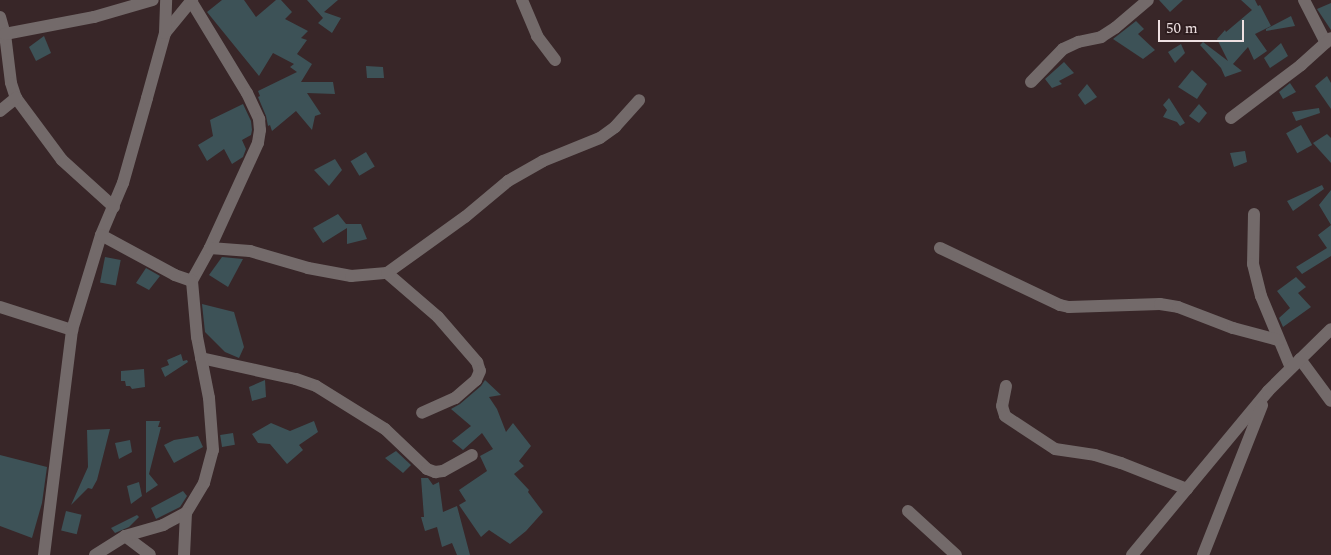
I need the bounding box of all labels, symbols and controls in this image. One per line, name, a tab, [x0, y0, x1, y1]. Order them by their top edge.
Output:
scale bar	[1161, 10, 1247, 42]
text: 50 m	[1166, 17, 1198, 40]

